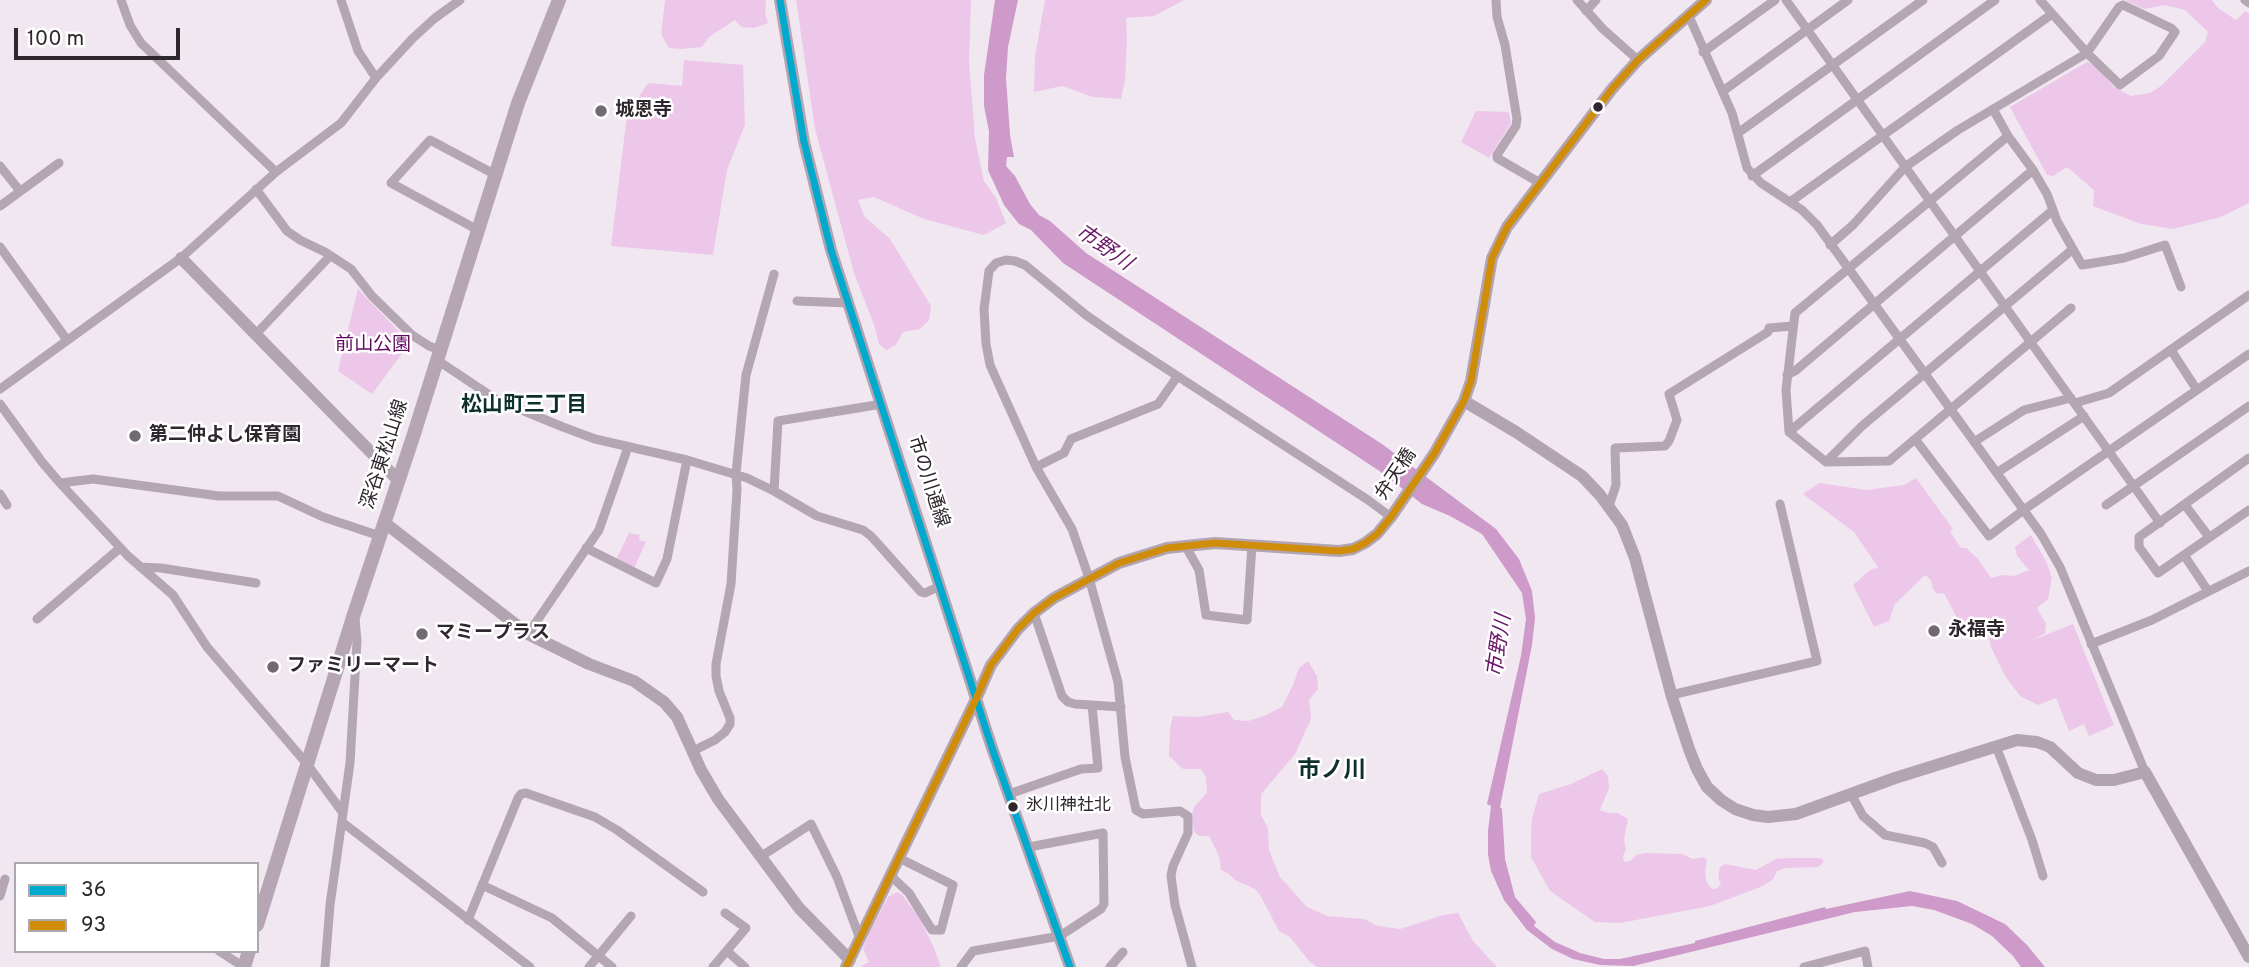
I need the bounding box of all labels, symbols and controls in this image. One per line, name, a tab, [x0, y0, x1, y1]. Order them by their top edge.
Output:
scale bar	[18, 14, 184, 58]
text: 100 m	[27, 26, 84, 53]
place label: 城恩寺	[615, 100, 672, 122]
unlabelled marker	[1591, 100, 1605, 114]
marker: 城恩寺	[593, 103, 609, 119]
water label: 市野川	[1070, 221, 1136, 277]
park label: 前山公園	[335, 335, 411, 357]
district label: 松山町三丁目	[461, 394, 587, 420]
street label: 深谷東松山線	[358, 397, 414, 513]
place label: 第二仲よし保育園	[149, 425, 301, 447]
marker: 第二仲よし保育園	[127, 428, 143, 444]
street label: 市の川通線	[901, 433, 953, 531]
street label: 弁天橋	[1372, 445, 1422, 505]
water label: 市野川	[1484, 613, 1518, 679]
place label: 永福寺	[1948, 620, 2005, 642]
place label: マミープラス	[436, 623, 550, 645]
marker: 永福寺	[1926, 623, 1942, 639]
marker: マミープラス	[414, 626, 430, 642]
place label: ファミリーマート	[287, 656, 439, 678]
marker: ファミリーマート	[265, 659, 281, 675]
district label: 市ノ川	[1298, 758, 1366, 786]
place label: 氷川神社北	[1026, 797, 1111, 817]
marker: 氷川神社北	[1006, 800, 1020, 814]
legend	[14, 862, 259, 953]
text: 36	[81, 877, 106, 904]
text: 93	[81, 912, 106, 939]

